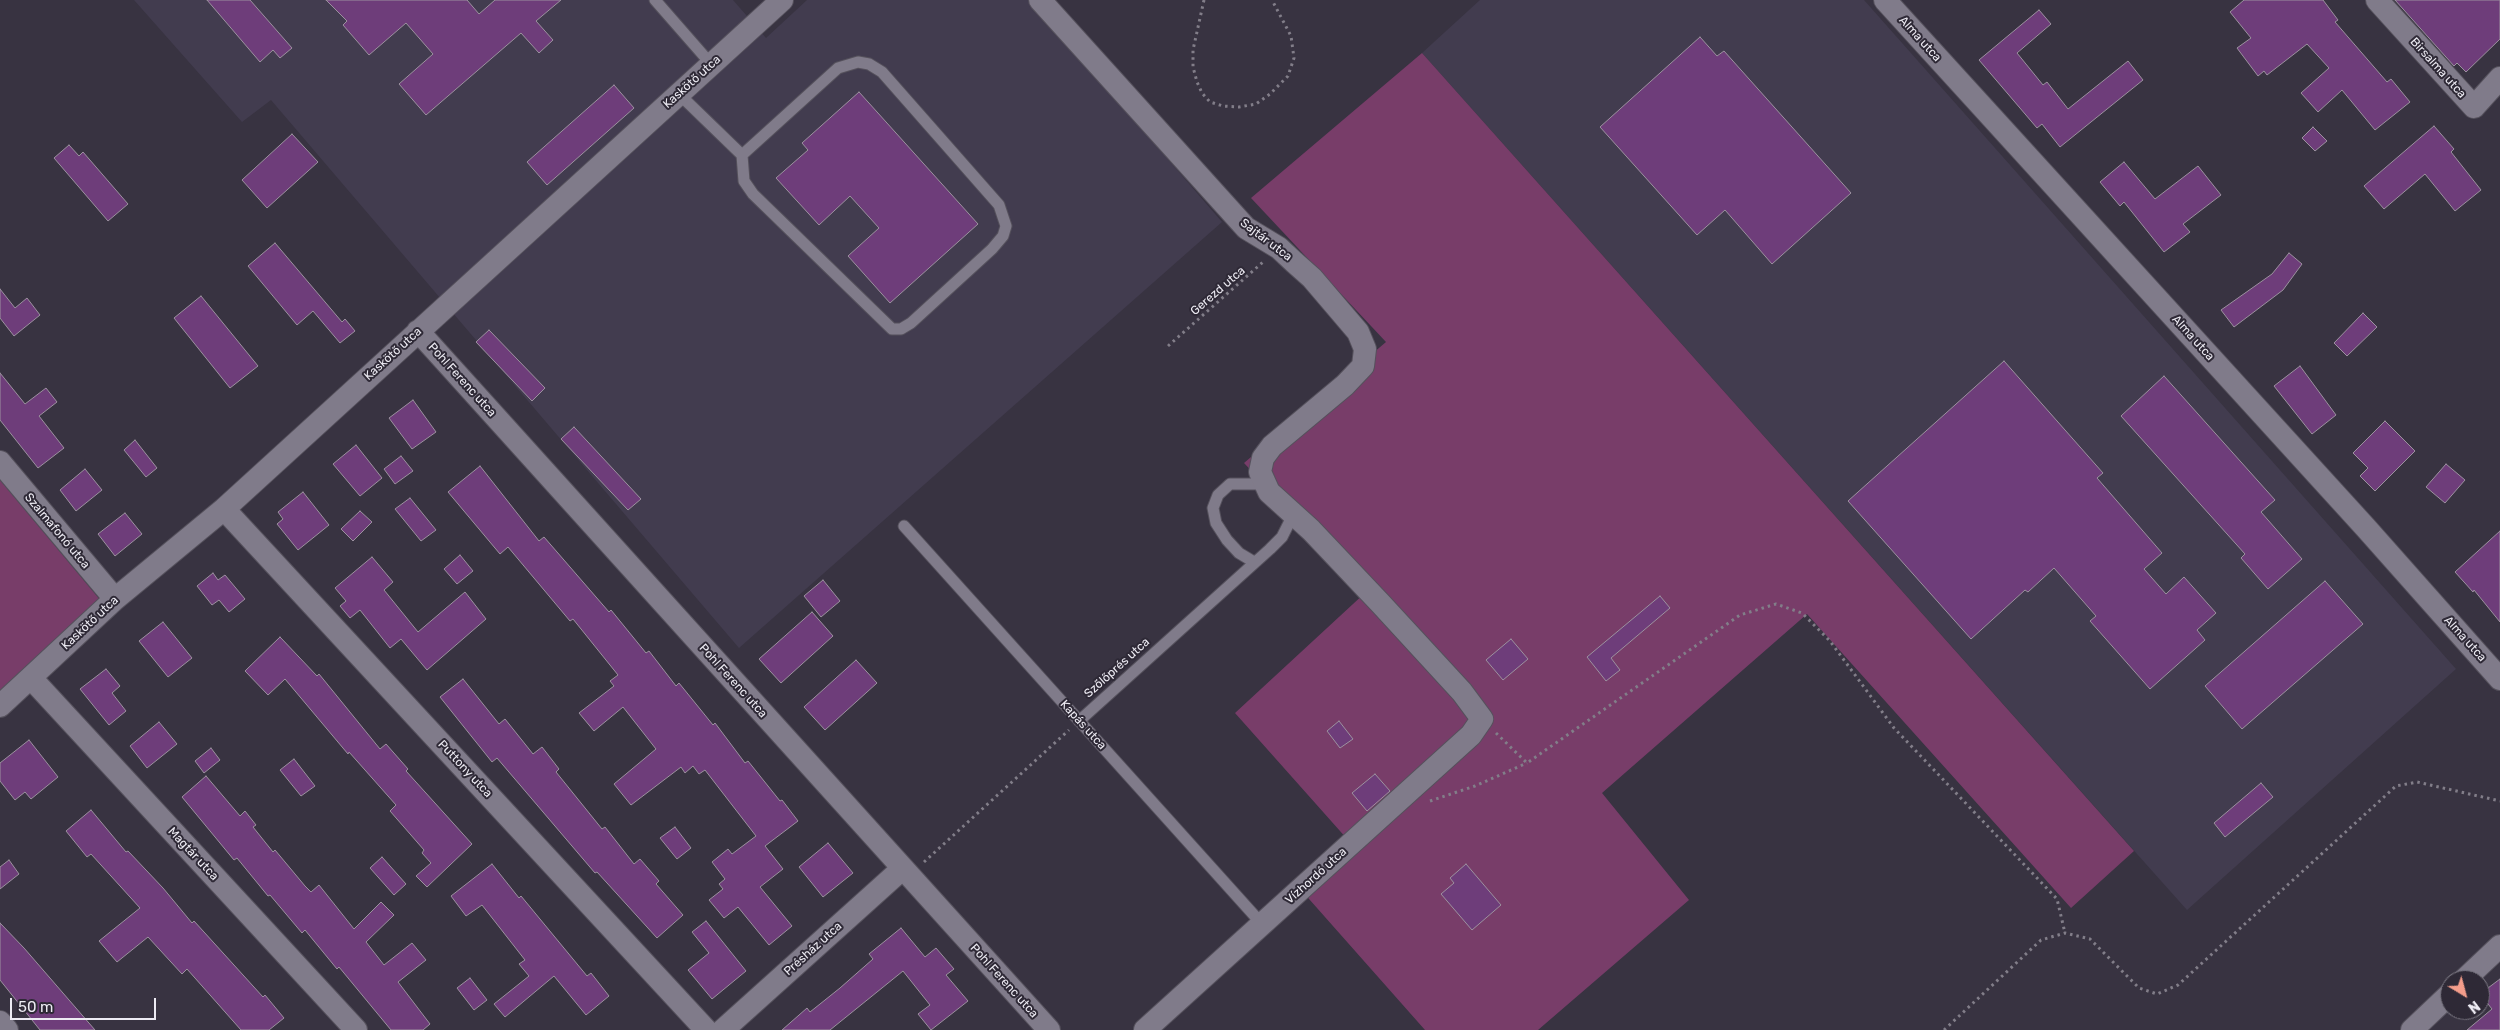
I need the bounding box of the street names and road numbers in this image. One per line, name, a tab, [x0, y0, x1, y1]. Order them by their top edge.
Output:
street label: Alma utca	[1896, 13, 1944, 65]
street label: Birsalma utca	[2407, 35, 2469, 101]
street label: Kaskötő utca	[660, 52, 724, 112]
street label: Sajtár utca	[1237, 216, 1295, 264]
street label: Gerezd utca	[1188, 263, 1248, 319]
street label: Alma utca	[2169, 312, 2217, 364]
street label: Kaskötő utca	[361, 324, 425, 384]
street label: Pohl Ferenc utca	[425, 340, 499, 420]
street label: Szalmafonó utca	[21, 490, 93, 572]
street label: Kaskötő utca	[59, 593, 121, 653]
street label: Alma utca	[2441, 613, 2489, 665]
street label: Szőlőprés utca	[1081, 635, 1153, 701]
street label: Pohl Ferenc utca	[696, 641, 770, 721]
street label: Kapás utca	[1057, 697, 1109, 753]
street label: Puttony utca	[435, 737, 495, 801]
street label: Magtár utca	[165, 824, 221, 884]
street label: Vízhordó utca	[1282, 845, 1350, 907]
street label: Présház utca	[781, 919, 845, 979]
street label: Pohl Ferenc utca	[967, 941, 1041, 1021]

